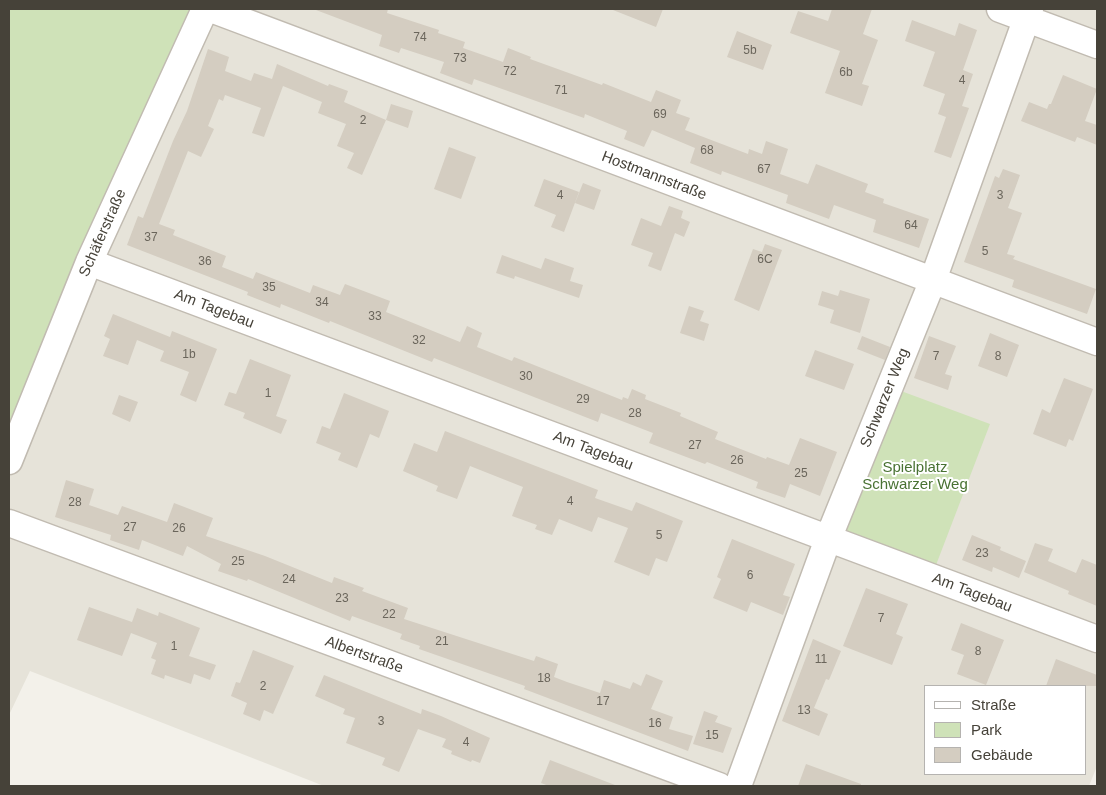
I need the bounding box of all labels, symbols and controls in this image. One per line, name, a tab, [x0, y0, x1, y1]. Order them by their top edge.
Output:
house number: 74	[413, 31, 427, 45]
house number: 5b	[743, 44, 757, 58]
house number: 73	[453, 52, 467, 66]
house number: 72	[503, 65, 517, 79]
house number: 6b	[839, 66, 853, 80]
house number: 4	[959, 74, 965, 88]
house number: 71	[554, 84, 568, 98]
house number: 69	[653, 108, 667, 122]
house number: 2	[360, 114, 366, 128]
house number: 68	[700, 144, 714, 158]
street label: Hostmannstraße	[599, 148, 709, 204]
house number: 67	[757, 163, 771, 177]
street label: Schäferstraße	[76, 186, 130, 280]
house number: 4	[557, 189, 563, 203]
house number: 3	[997, 189, 1003, 203]
house number: 64	[904, 219, 918, 233]
house number: 37	[144, 231, 158, 245]
house number: 5	[982, 245, 988, 259]
house number: 6C	[757, 253, 773, 267]
house number: 36	[198, 255, 212, 269]
house number: 35	[262, 281, 276, 295]
street label: Am Tagebau	[171, 286, 257, 332]
house number: 34	[315, 296, 329, 310]
house number: 33	[368, 310, 382, 324]
house number: 32	[412, 334, 426, 348]
street label: Schwarzer Weg	[857, 346, 913, 450]
house number: 1b	[182, 348, 196, 362]
house number: 7	[933, 350, 939, 364]
house number: 8	[995, 350, 1001, 364]
house number: 30	[519, 370, 533, 384]
house number: 1	[265, 387, 271, 401]
house number: 29	[576, 393, 590, 407]
house number: 28	[628, 407, 642, 421]
street label: Am Tagebau	[550, 428, 636, 474]
house number: 27	[688, 439, 702, 453]
house number: 26	[730, 454, 744, 468]
park label: Spielplatz Schwarzer Weg	[862, 459, 968, 494]
house number: 25	[794, 467, 808, 481]
house number: 4	[567, 495, 573, 509]
house number: 28	[68, 496, 82, 510]
house number: 27	[123, 521, 137, 535]
house number: 26	[172, 522, 186, 536]
house number: 5	[656, 529, 662, 543]
house number: 23	[975, 547, 989, 561]
house number: 25	[231, 555, 245, 569]
house number: 6	[747, 569, 753, 583]
street label: Am Tagebau	[929, 570, 1015, 616]
house number: 24	[282, 573, 296, 587]
house number: 23	[335, 592, 349, 606]
house number: 22	[382, 608, 396, 622]
house number: 7	[878, 612, 884, 626]
street label: Albertstraße	[323, 633, 405, 677]
house number: 21	[435, 635, 449, 649]
house number: 1	[171, 640, 177, 654]
house number: 8	[975, 645, 981, 659]
house number: 11	[815, 653, 827, 667]
house number: 18	[537, 672, 551, 686]
house number: 2	[260, 680, 266, 694]
legend	[924, 685, 1086, 775]
house number: 17	[596, 695, 610, 709]
text: Straße	[971, 696, 1016, 713]
house number: 13	[797, 704, 811, 718]
house number: 3	[378, 715, 384, 729]
house number: 16	[648, 717, 662, 731]
text: Park	[971, 721, 1002, 738]
house number: 15	[705, 729, 719, 743]
house number: 4	[463, 736, 469, 750]
text: Gebäude	[971, 746, 1033, 763]

